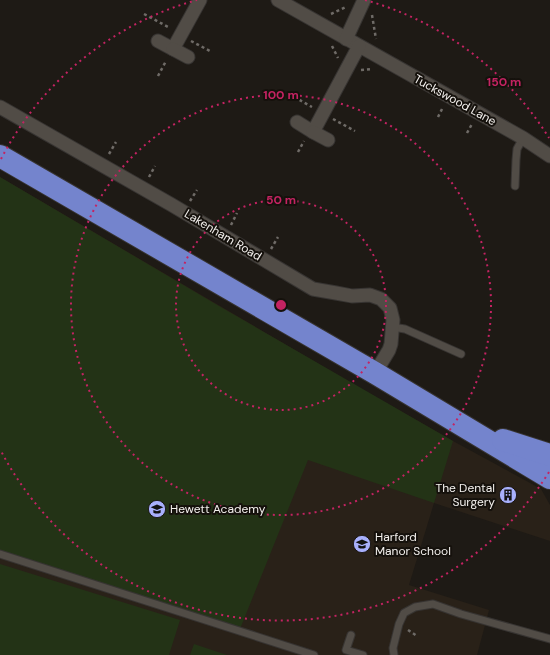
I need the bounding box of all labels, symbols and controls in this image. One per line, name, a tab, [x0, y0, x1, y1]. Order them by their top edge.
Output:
street label: Tuckswood Lane	[411, 71, 499, 129]
text: 150 m	[487, 74, 521, 90]
text: 100 m	[263, 87, 299, 103]
text: 50 m	[266, 192, 296, 208]
street label: Lakenham Road	[181, 206, 265, 264]
centre of rings	[274, 298, 288, 312]
place label: The Dental Surgery	[435, 480, 495, 510]
building icon: The Dental Surgery	[498, 485, 518, 505]
school or university icon: Hewett Academy	[147, 499, 167, 519]
place label: Hewett Academy	[170, 501, 266, 517]
place label: Harford Manor School	[375, 529, 451, 559]
school or university icon: Harford Manor School	[352, 534, 372, 554]

